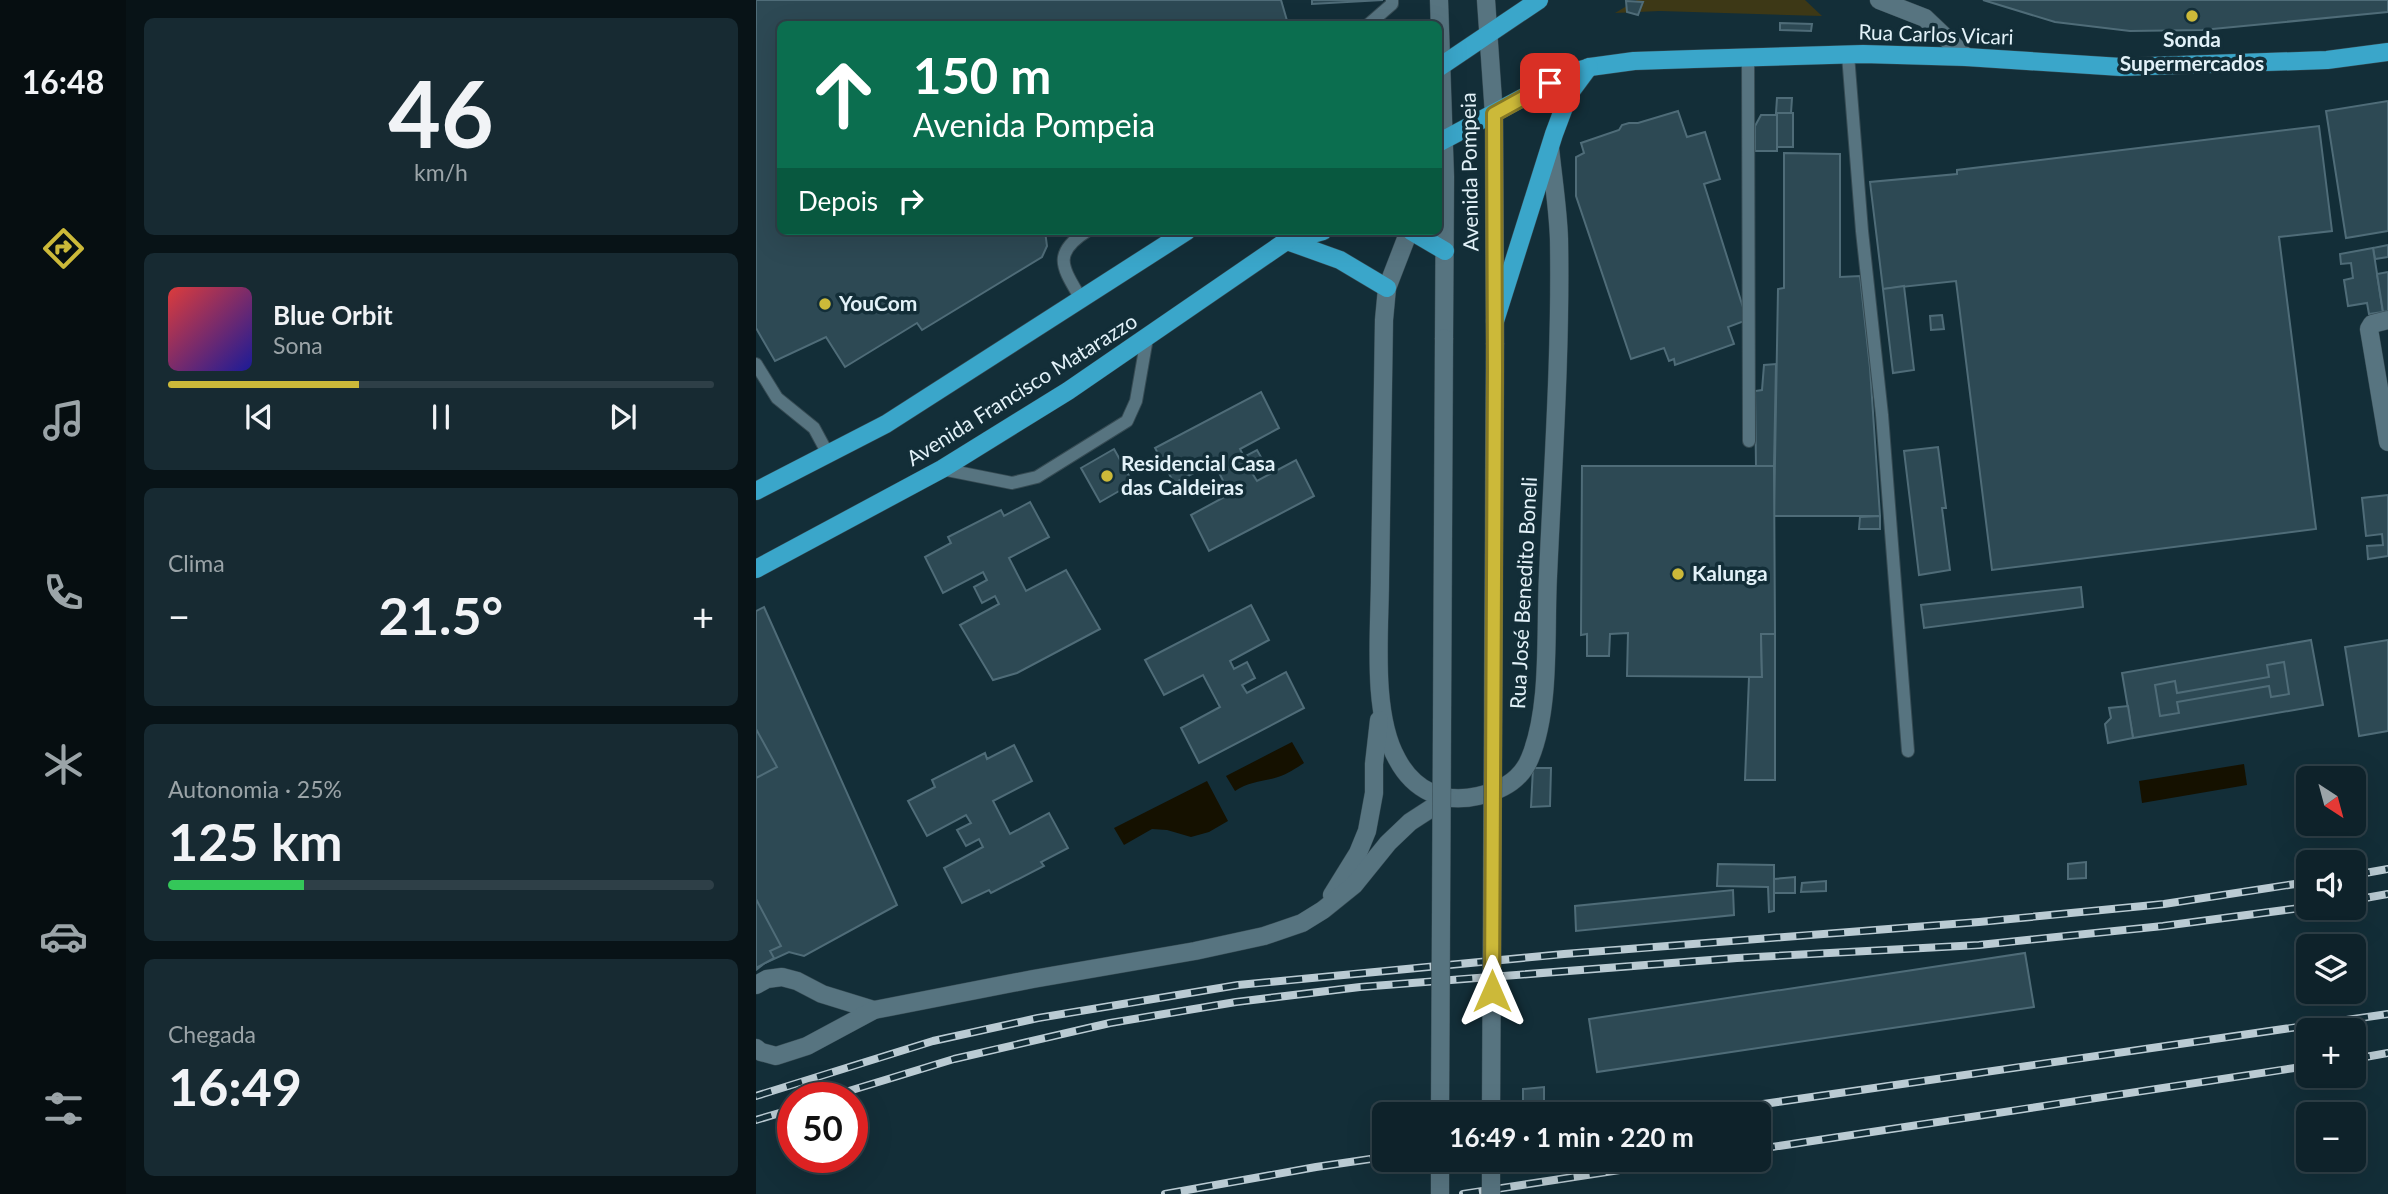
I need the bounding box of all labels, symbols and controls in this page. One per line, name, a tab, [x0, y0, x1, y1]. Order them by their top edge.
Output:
marker: Sonda Supermercados	[2184, 8, 2200, 24]
street label: Rua Carlos Vicari	[1858, 18, 2014, 49]
place label: Sonda Supermercados	[2120, 26, 2264, 75]
text: 150 m	[913, 46, 1051, 104]
icon: ahead	[798, 49, 889, 140]
pin	[1520, 53, 1580, 113]
text: 46	[388, 58, 494, 167]
text: 16:48	[22, 62, 104, 101]
icon: arrive	[1531, 64, 1569, 102]
street label: Avenida Pompeia	[1455, 92, 1482, 252]
text: Avenida Pompeia	[913, 105, 1155, 144]
text: km/h	[414, 158, 468, 186]
icon: right	[892, 182, 930, 220]
text: Depois	[798, 185, 878, 217]
icon: directions	[39, 224, 88, 273]
place label: YouCom	[838, 290, 917, 315]
marker: YouCom	[817, 296, 833, 312]
text: Blue Orbit	[273, 299, 393, 331]
street label: Avenida Francisco Matarazzo	[901, 307, 1141, 470]
text: Sona	[273, 331, 323, 359]
icon: music	[39, 396, 88, 445]
icon: previous	[240, 398, 278, 436]
icon: pause	[422, 398, 460, 436]
icon: next	[604, 398, 642, 436]
place label: Residencial Casa das Caldeiras	[1121, 450, 1275, 499]
marker: Residencial Casa das Caldeiras	[1099, 468, 1115, 484]
street label: Rua José Benedito Boneli	[1504, 476, 1541, 710]
text: Clima	[168, 549, 225, 577]
place label: Kalunga	[1692, 560, 1768, 585]
marker: Kalunga	[1670, 566, 1686, 582]
icon: phone	[39, 568, 88, 617]
text: 21.5°	[379, 584, 503, 646]
text: −	[168, 593, 190, 639]
text: +	[692, 593, 714, 639]
icon: climate	[39, 740, 88, 789]
north arrow	[2296, 766, 2366, 836]
map controls	[2296, 766, 2366, 1172]
text: Autonomia · 25%	[168, 775, 342, 803]
text: 125 km	[168, 810, 342, 872]
button: sound	[2296, 850, 2366, 920]
icon: car	[39, 912, 88, 961]
button: layers	[2296, 934, 2366, 1004]
position arrow	[1455, 954, 1529, 1028]
button: +	[2296, 1018, 2366, 1088]
text: Chegada	[168, 1020, 256, 1048]
text: 16:49	[168, 1055, 302, 1117]
speed limit sign: 50	[777, 1082, 868, 1173]
icon: filters	[39, 1084, 88, 1133]
button: −	[2296, 1102, 2366, 1172]
text: 16:49 · 1 min · 220 m	[1449, 1121, 1694, 1153]

